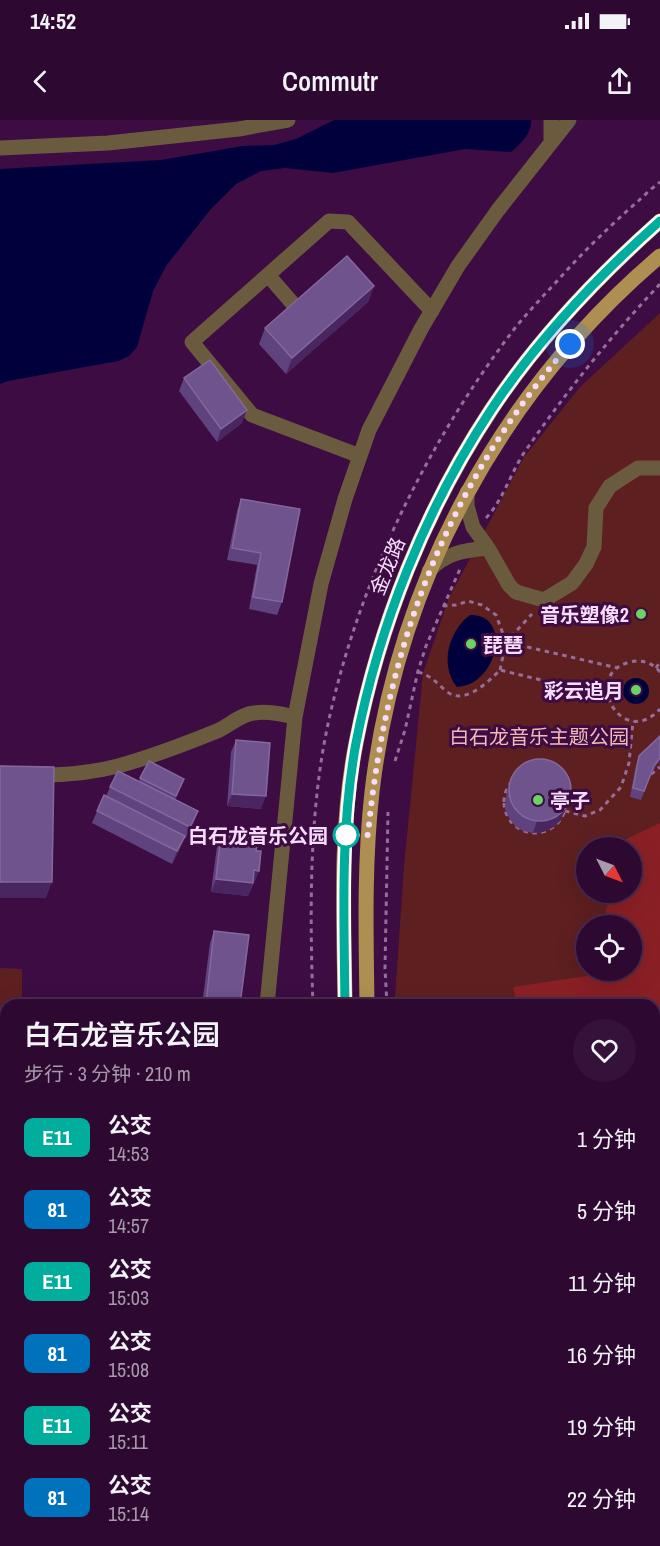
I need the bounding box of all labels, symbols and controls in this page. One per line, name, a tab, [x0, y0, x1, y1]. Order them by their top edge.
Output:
text: 14:52	[30, 6, 76, 36]
text: Commutr	[282, 63, 378, 99]
icon: back	[24, 65, 57, 98]
icon: share	[603, 65, 636, 98]
your location	[555, 329, 585, 359]
street label: 金龙路	[363, 533, 411, 599]
place label: 音乐塑像2	[540, 601, 629, 628]
marker: 音乐塑像2	[634, 607, 648, 621]
place label: 琵琶	[483, 631, 523, 658]
marker: 琵琶	[464, 637, 478, 651]
place label: 彩云追月	[544, 677, 624, 704]
marker: 彩云追月	[629, 683, 643, 697]
park label: 白石龙音乐主题公园	[449, 723, 629, 750]
place label: 亭子	[550, 787, 590, 814]
marker: 亭子	[531, 793, 545, 807]
place label: 白石龙音乐公园	[188, 822, 328, 849]
marker: 白石龙音乐公园	[333, 822, 359, 848]
north arrow	[576, 837, 642, 903]
map controls	[576, 837, 642, 981]
button: locate	[576, 915, 642, 981]
text: 白石龙音乐公园	[24, 1016, 220, 1054]
button: heart	[573, 1019, 636, 1082]
text: 步行 · 3 分钟 · 210 m	[24, 1060, 191, 1087]
text: 公交	[108, 1110, 152, 1140]
text: E11	[42, 1123, 72, 1152]
text: 1 分钟	[577, 1124, 636, 1154]
text: 14:53	[108, 1140, 149, 1167]
text: 公交	[108, 1182, 152, 1212]
text: 81	[47, 1195, 67, 1224]
text: 5 分钟	[577, 1196, 636, 1226]
text: 14:57	[108, 1212, 149, 1239]
text: 公交	[108, 1254, 152, 1284]
text: E11	[42, 1267, 72, 1296]
text: 11 分钟	[568, 1268, 636, 1298]
text: 15:03	[108, 1284, 149, 1311]
text: 公交	[108, 1326, 152, 1356]
text: 81	[47, 1339, 67, 1368]
text: 16 分钟	[567, 1340, 636, 1370]
text: 15:08	[108, 1356, 149, 1383]
text: 公交	[108, 1398, 152, 1428]
text: E11	[42, 1411, 72, 1440]
text: 19 分钟	[567, 1412, 636, 1442]
text: 15:11	[108, 1428, 148, 1455]
text: 公交	[108, 1470, 152, 1500]
text: 81	[47, 1483, 67, 1512]
text: 22 分钟	[567, 1484, 636, 1514]
text: 15:14	[108, 1500, 149, 1527]

